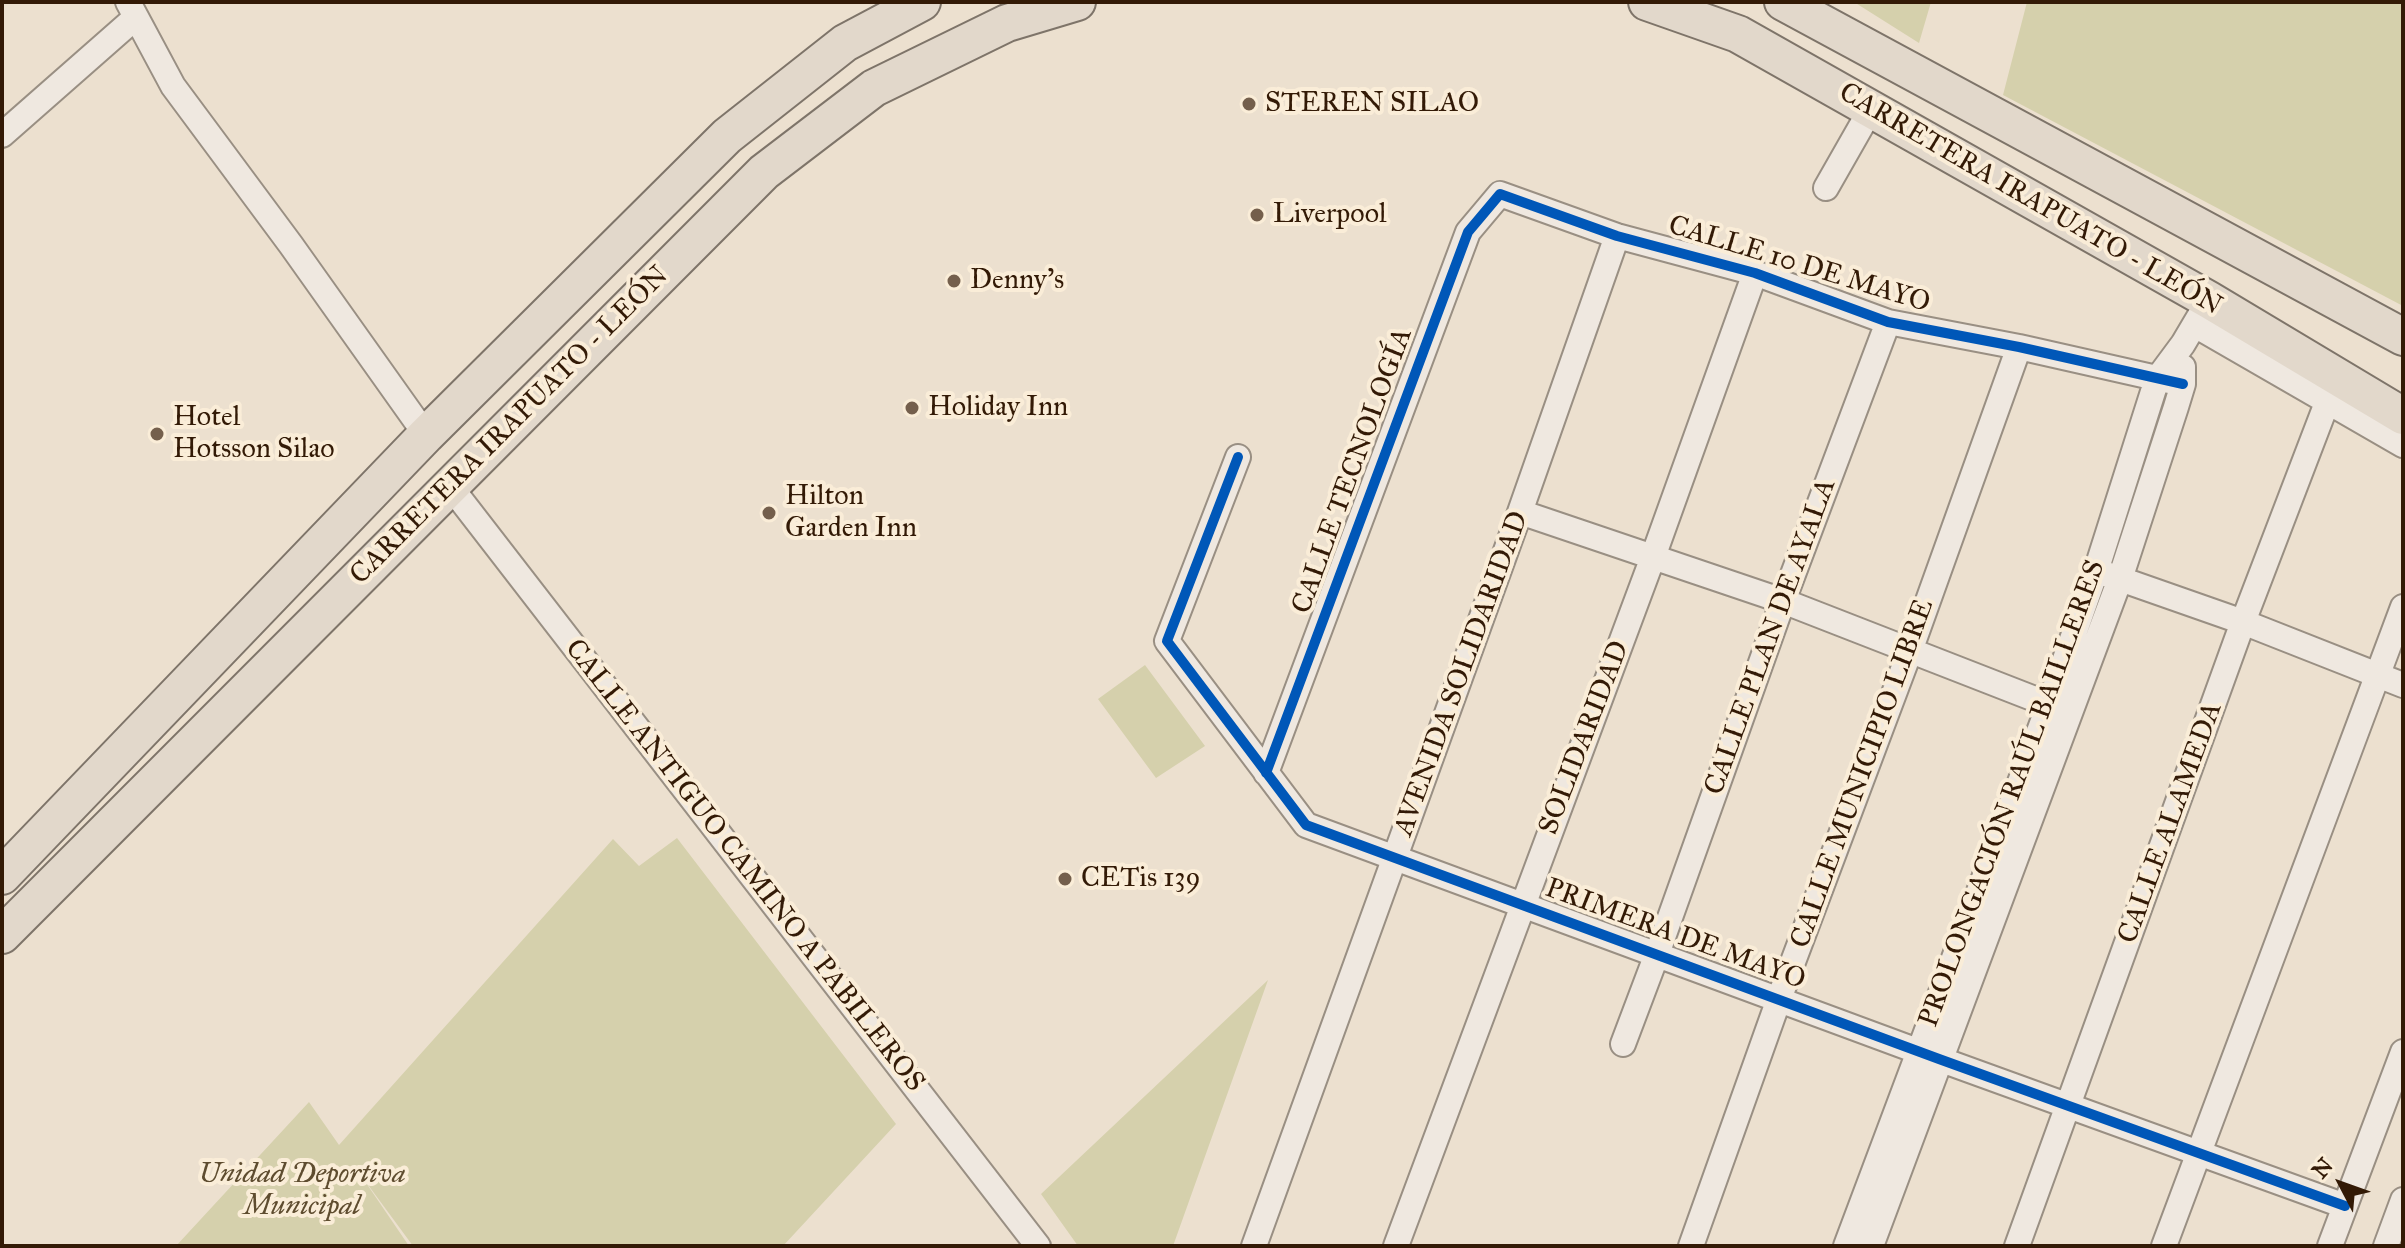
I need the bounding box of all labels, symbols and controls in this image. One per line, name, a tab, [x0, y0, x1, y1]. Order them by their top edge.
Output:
street label: CARRETERA IRAPUATO - LEÓN	[1833, 76, 2227, 324]
place label: STEREN SILAO	[1265, 87, 1479, 121]
marker: STEREN SILAO	[1240, 95, 1258, 113]
place label: Liverpool	[1273, 198, 1386, 232]
marker: Liverpool	[1248, 206, 1266, 224]
street label: CALLE 10 DE MAYO	[1664, 209, 1934, 321]
street label: CARRETERA IRAPUATO - LEÓN	[344, 260, 676, 592]
place label: Denny's	[970, 264, 1064, 298]
marker: Denny's	[945, 272, 963, 290]
street label: CALLE TECNOLOGÍA	[1286, 324, 1420, 618]
place label: Holiday Inn	[928, 391, 1068, 425]
marker: Holiday Inn	[903, 399, 921, 417]
place label: Hotel Hotsson Silao	[173, 401, 335, 467]
marker: Hotel Hotsson Silao	[148, 425, 166, 443]
street label: CALLE PLAN DE AYALA	[1698, 474, 1844, 800]
place label: Hilton Garden Inn	[785, 480, 917, 546]
marker: Hilton Garden Inn	[760, 504, 778, 522]
street label: AVENIDA SOLIDARIDAD	[1388, 507, 1536, 841]
street label: PROLONGACIÓN RAÚL BAILLERES	[1913, 556, 2113, 1032]
street label: CALLE MUNICIPIO LIBRE	[1784, 595, 1942, 953]
street label: CALLE ANTIGUO CAMINO A PABILEROS	[557, 633, 931, 1099]
street label: SOLIDARIDAD	[1533, 637, 1637, 839]
street label: CALLE ALAMEDA	[2112, 698, 2230, 948]
place label: CETis 139	[1081, 862, 1201, 896]
marker: CETis 139	[1056, 870, 1074, 888]
street label: PRIMERA DE MAYO	[1540, 872, 1810, 998]
north arrow	[2301, 1144, 2381, 1224]
text: N	[2306, 1152, 2339, 1184]
park label: Unidad Deportiva Municipal	[198, 1158, 406, 1224]

